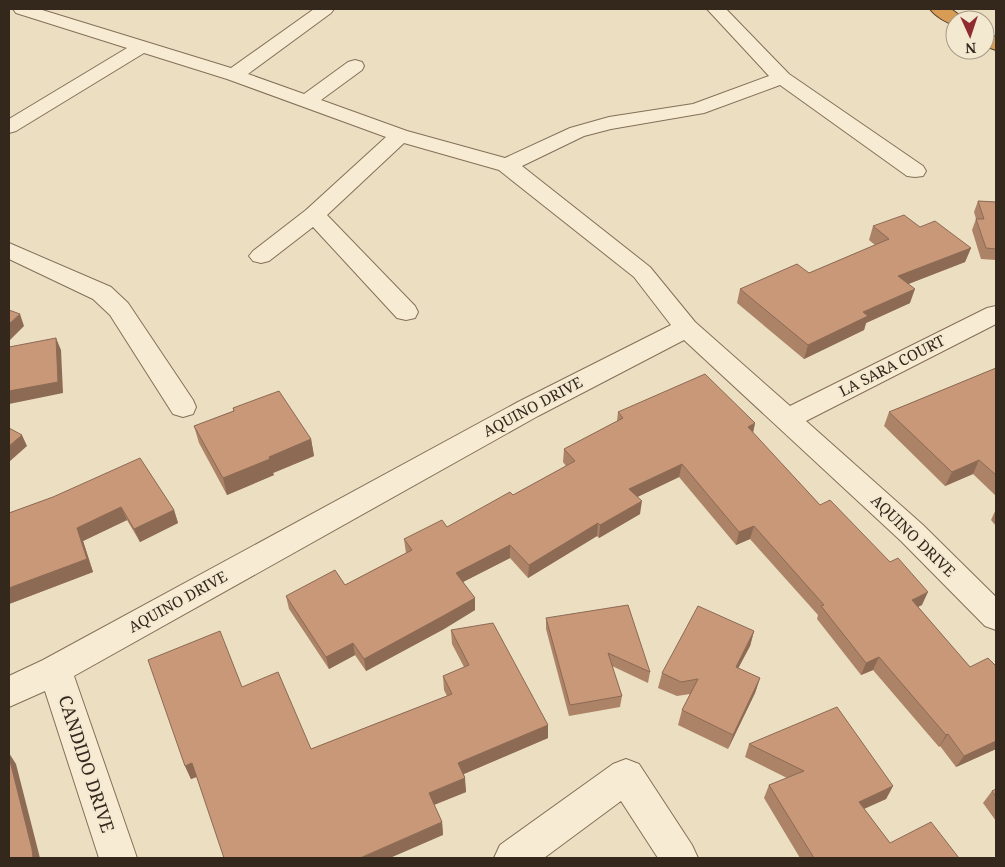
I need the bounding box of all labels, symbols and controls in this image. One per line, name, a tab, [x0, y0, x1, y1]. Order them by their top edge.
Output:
north arrow	[945, 10, 995, 60]
text: N	[965, 39, 977, 58]
street label: LA SARA COURT	[835, 330, 948, 400]
street label: AQUINO DRIVE	[479, 371, 586, 441]
street label: AQUINO DRIVE	[867, 490, 960, 581]
street label: AQUINO DRIVE	[125, 566, 230, 637]
street label: CANDIDO DRIVE	[53, 692, 120, 835]

